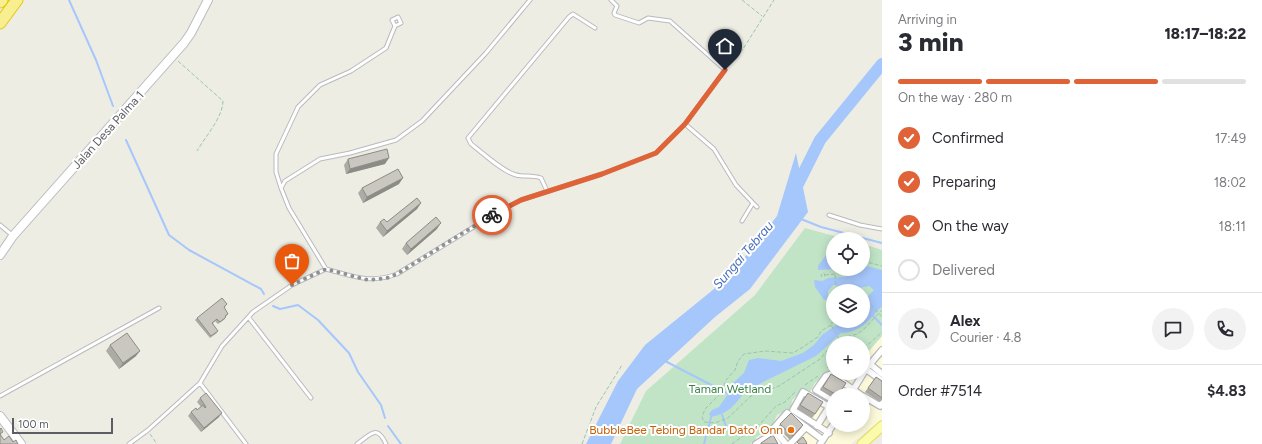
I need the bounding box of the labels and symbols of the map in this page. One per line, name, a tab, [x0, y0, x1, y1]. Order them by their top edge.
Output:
pin	[708, 29, 742, 70]
street label: Jalan Desa Palma 1	[69, 88, 147, 172]
courier	[472, 195, 512, 235]
water label: Sungai Tebrau	[710, 218, 776, 292]
pin	[275, 244, 309, 285]
park label: Taman Wetland	[689, 382, 771, 396]
scale bar	[12, 416, 113, 435]
place label: BubbleBee Tebing Bandar Dato' Onn	[589, 423, 783, 437]
marker: BubbleBee Tebing Bandar Dato' Onn	[786, 425, 796, 435]

